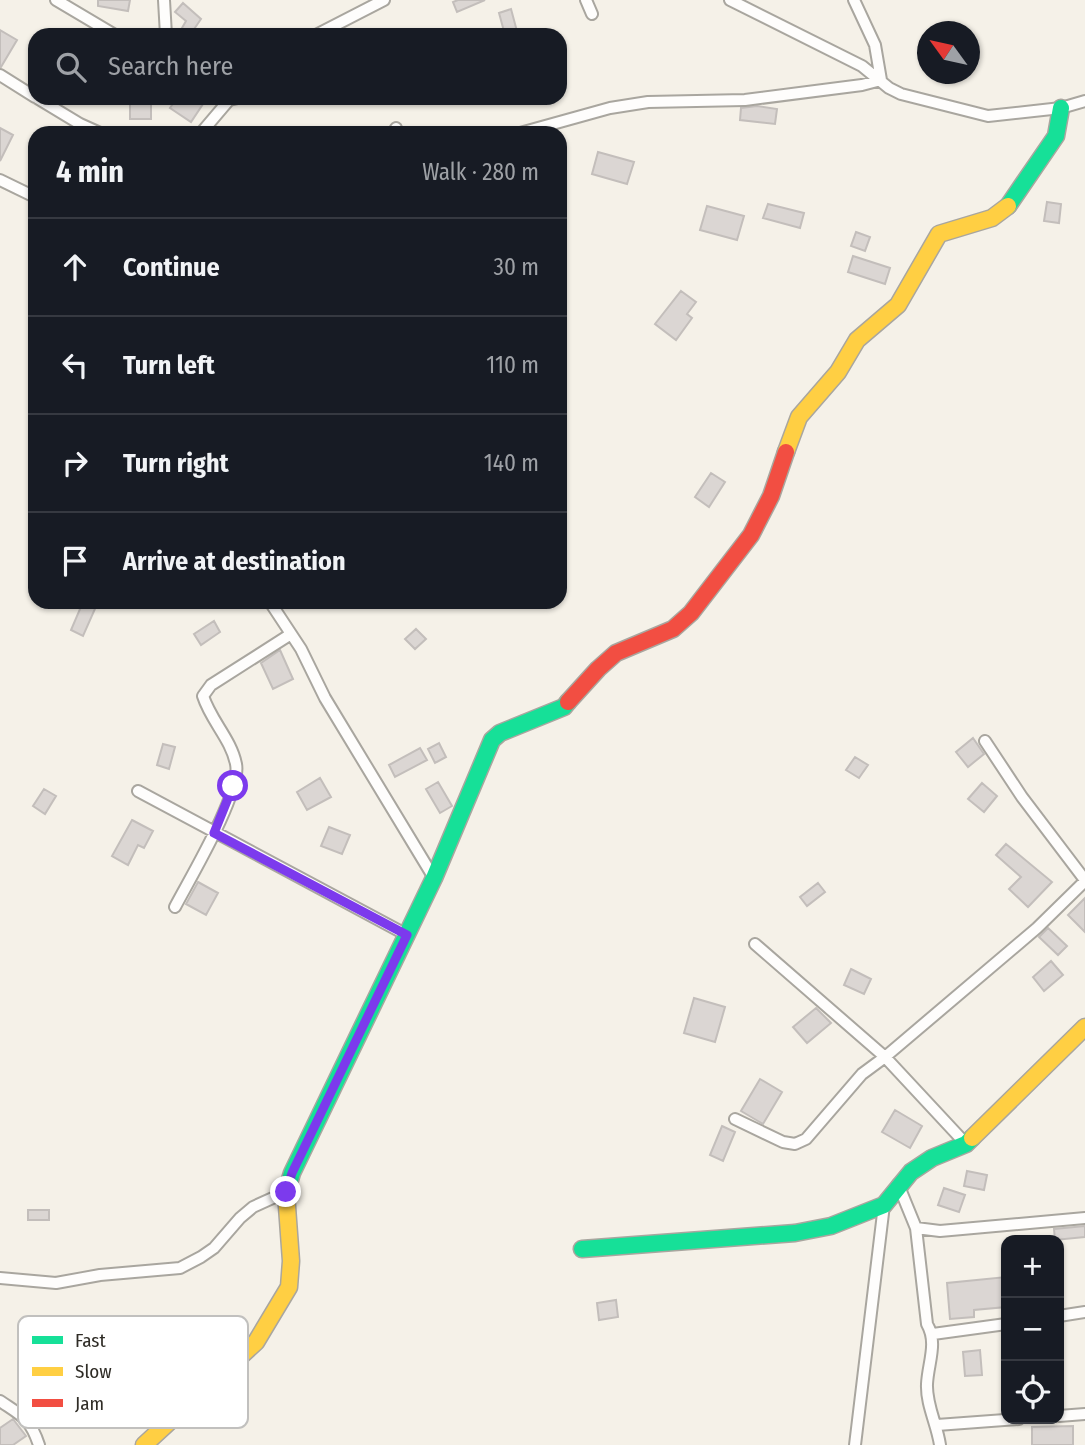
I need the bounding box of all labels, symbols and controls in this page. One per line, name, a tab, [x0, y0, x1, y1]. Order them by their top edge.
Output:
north arrow	[917, 21, 980, 84]
search box	[28, 28, 567, 105]
icon: search	[52, 48, 90, 86]
text: Search here	[108, 51, 233, 82]
text: 4 min	[56, 154, 124, 190]
text: Walk · 280 m	[422, 158, 539, 186]
icon: ahead	[56, 248, 94, 286]
text: Continue	[123, 252, 220, 283]
text: 30 m	[494, 253, 539, 281]
icon: left	[56, 346, 94, 384]
text: Turn left	[123, 350, 215, 381]
text: 110 m	[486, 351, 539, 379]
icon: right	[56, 444, 94, 482]
text: Turn right	[123, 448, 229, 479]
text: 140 m	[484, 449, 539, 477]
icon: arrive	[56, 542, 94, 580]
text: Arrive at destination	[123, 546, 346, 577]
route start	[217, 770, 248, 801]
route end	[270, 1176, 301, 1207]
map controls	[1001, 1235, 1064, 1424]
button: +	[1001, 1235, 1064, 1298]
button: −	[1001, 1298, 1064, 1361]
legend	[18, 1316, 248, 1428]
text: Fast	[75, 1329, 106, 1352]
text: Slow	[75, 1360, 112, 1383]
button: locate	[1001, 1361, 1064, 1424]
text: Jam	[75, 1392, 104, 1415]

